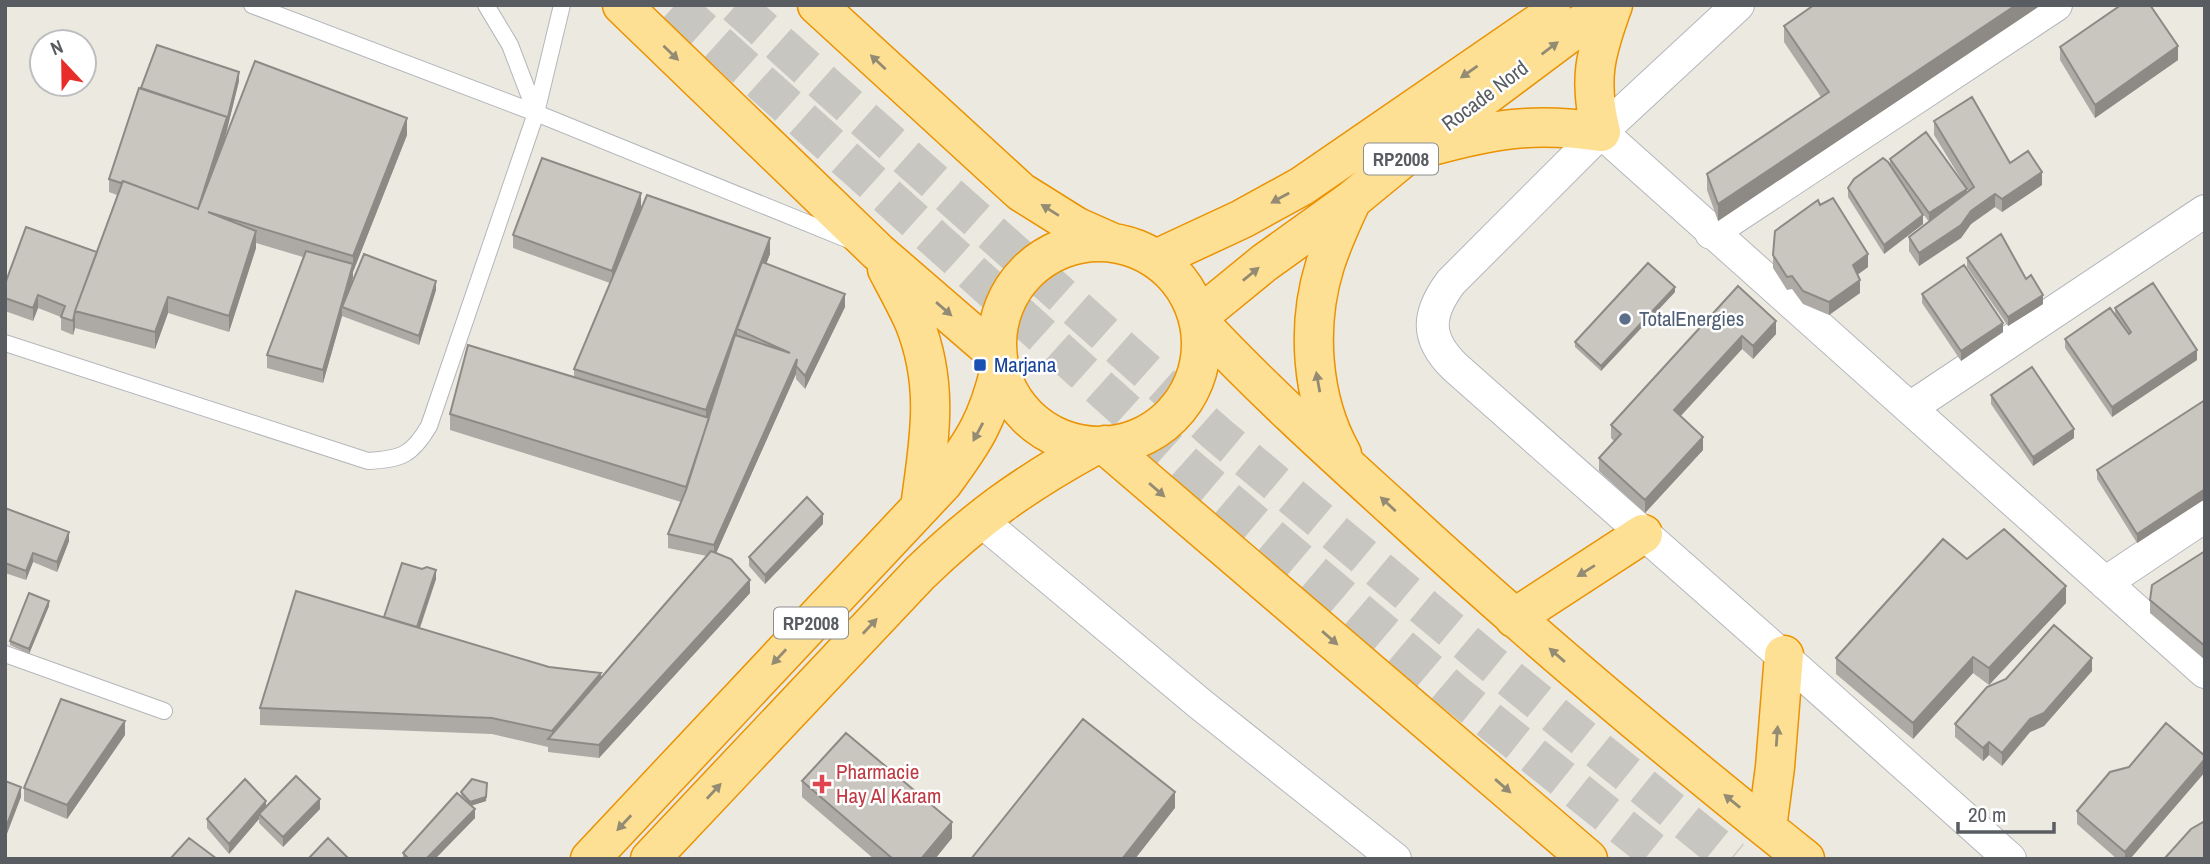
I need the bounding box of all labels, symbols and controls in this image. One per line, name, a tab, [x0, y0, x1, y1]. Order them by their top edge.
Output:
north arrow	[28, 28, 98, 98]
text: N	[47, 33, 67, 61]
one-way arrow	[1540, 41, 1559, 55]
one-way arrow	[662, 44, 679, 60]
street label: Rocade Nord	[1435, 53, 1534, 138]
one-way arrow	[869, 54, 887, 70]
one-way arrow	[1460, 65, 1478, 79]
road number: RP2008	[1364, 144, 1438, 174]
one-way arrow	[1270, 192, 1290, 204]
one-way arrow	[1041, 204, 1060, 217]
one-way arrow	[1243, 267, 1260, 282]
one-way arrow	[935, 301, 953, 317]
place label: TotalEnergies	[1639, 304, 1744, 333]
marker: TotalEnergies	[1617, 311, 1633, 327]
place label: Marjana	[994, 350, 1057, 379]
marker: Marjana	[972, 357, 988, 373]
one-way arrow	[1312, 371, 1323, 393]
one-way arrow	[972, 422, 984, 442]
one-way arrow	[1148, 482, 1166, 498]
one-way arrow	[1380, 496, 1397, 512]
one-way arrow	[1576, 564, 1595, 577]
road number: RP2008	[774, 608, 848, 638]
one-way arrow	[862, 618, 878, 635]
one-way arrow	[1321, 630, 1339, 646]
one-way arrow	[772, 648, 788, 665]
one-way arrow	[1549, 648, 1566, 664]
one-way arrow	[1772, 725, 1783, 747]
place label: Pharmacie Hay Al Karam	[836, 757, 941, 810]
marker: Pharmacie Hay Al Karam	[814, 776, 830, 792]
one-way arrow	[1494, 778, 1511, 793]
one-way arrow	[706, 782, 722, 800]
scale bar	[1958, 790, 2054, 834]
one-way arrow	[1724, 794, 1741, 809]
text: 20 m	[1968, 800, 2006, 829]
one-way arrow	[616, 814, 632, 831]

